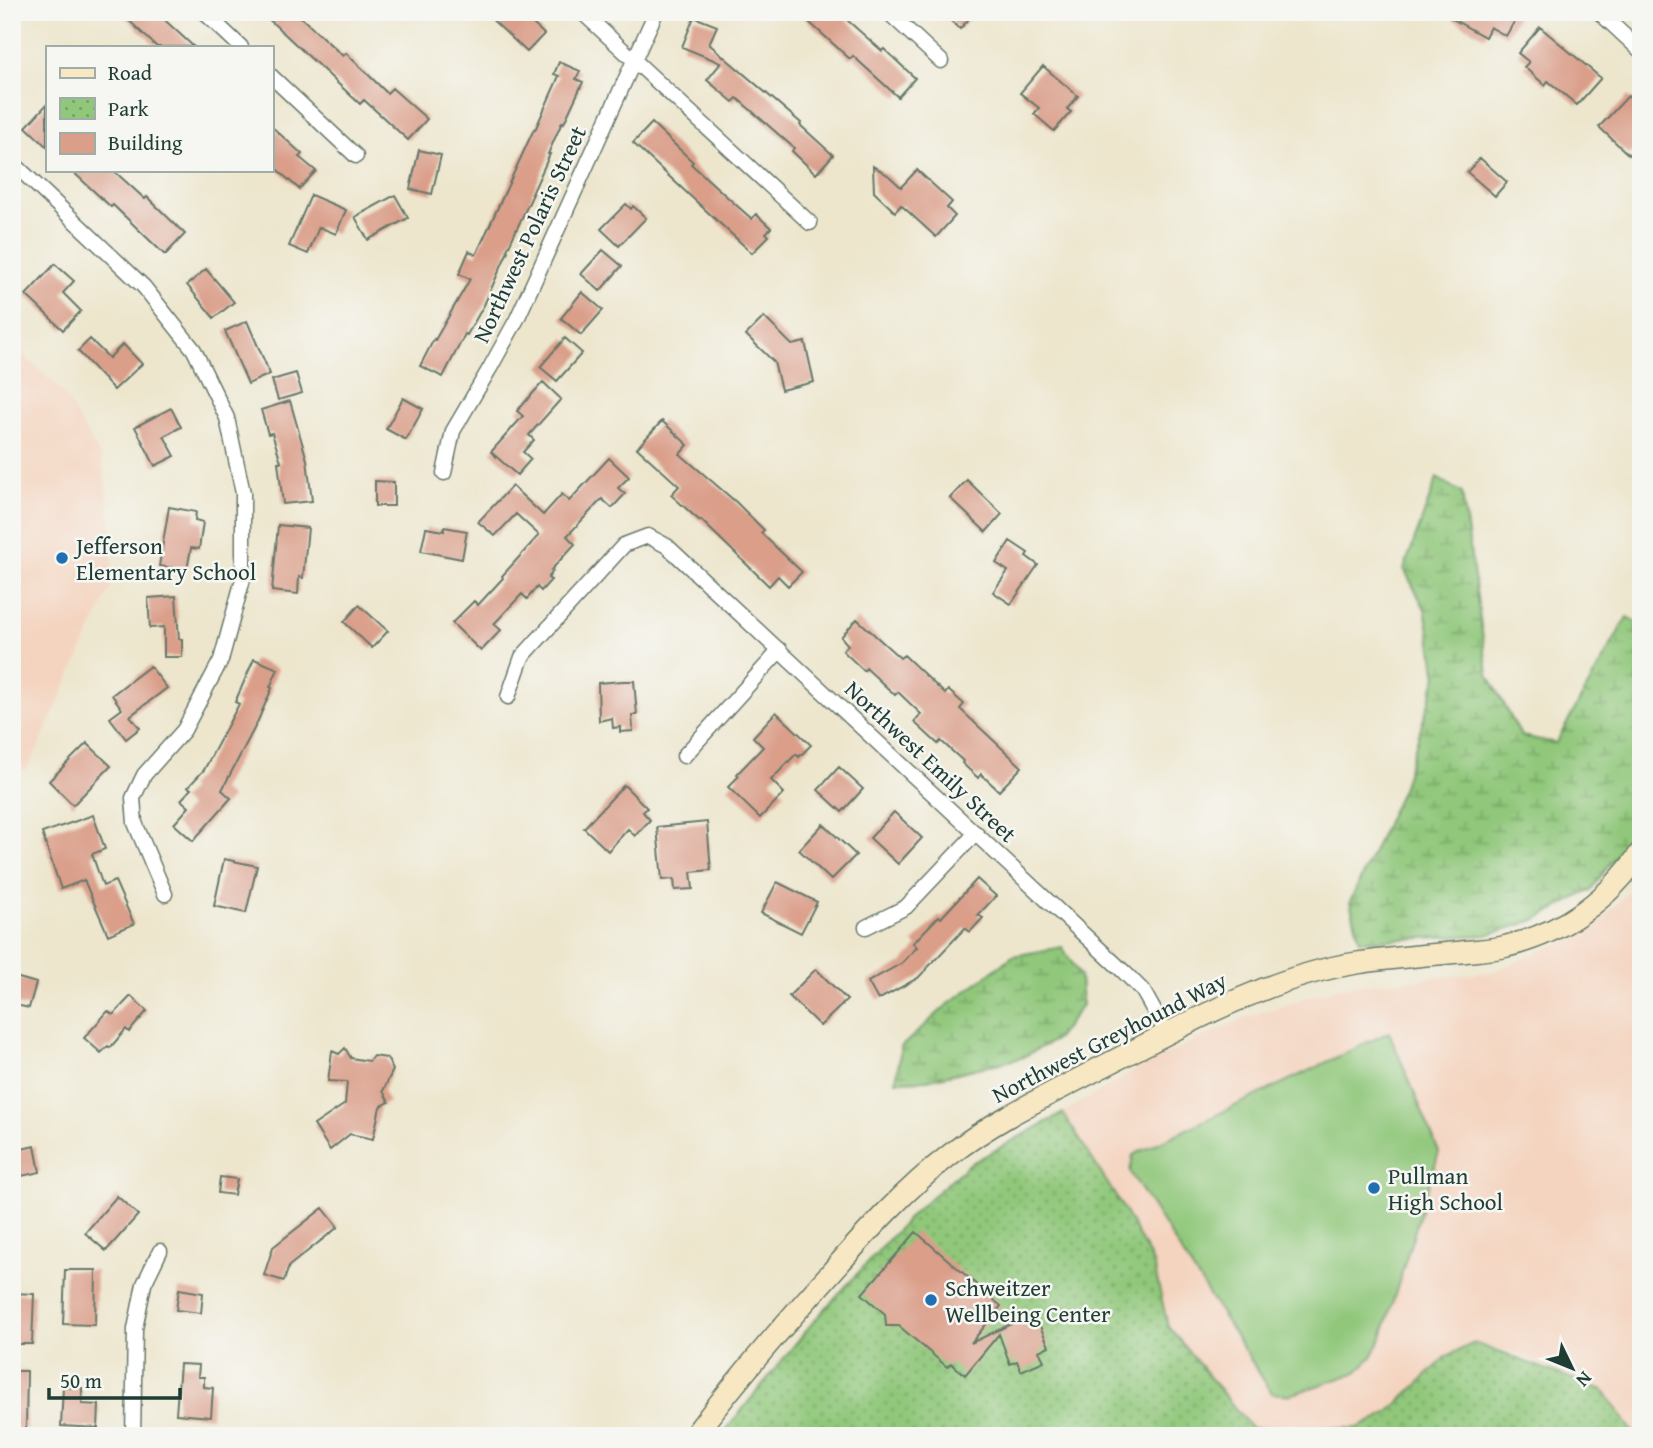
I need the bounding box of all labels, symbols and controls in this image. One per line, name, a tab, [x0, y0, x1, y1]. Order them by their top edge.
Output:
legend	[46, 46, 273, 172]
text: Road	[108, 57, 153, 88]
text: Park	[108, 93, 149, 124]
street label: Northwest Polaris Street	[464, 120, 594, 348]
text: Building	[108, 127, 183, 158]
place label: Jefferson Elementary School	[73, 529, 256, 588]
marker: Jefferson Elementary School	[54, 550, 70, 566]
street label: Northwest Emily Street	[838, 672, 1024, 850]
street label: Northwest Greyhound Way	[986, 963, 1233, 1111]
place label: Pullman High School	[1388, 1159, 1503, 1218]
marker: Pullman High School	[1366, 1180, 1382, 1196]
place label: Schweitzer Wellbeing Center	[945, 1271, 1111, 1330]
marker: Schweitzer Wellbeing Center	[923, 1292, 939, 1308]
north arrow	[1538, 1332, 1608, 1402]
scale bar	[49, 1357, 180, 1401]
text: 50 m	[60, 1365, 102, 1396]
text: N	[1570, 1365, 1599, 1394]

